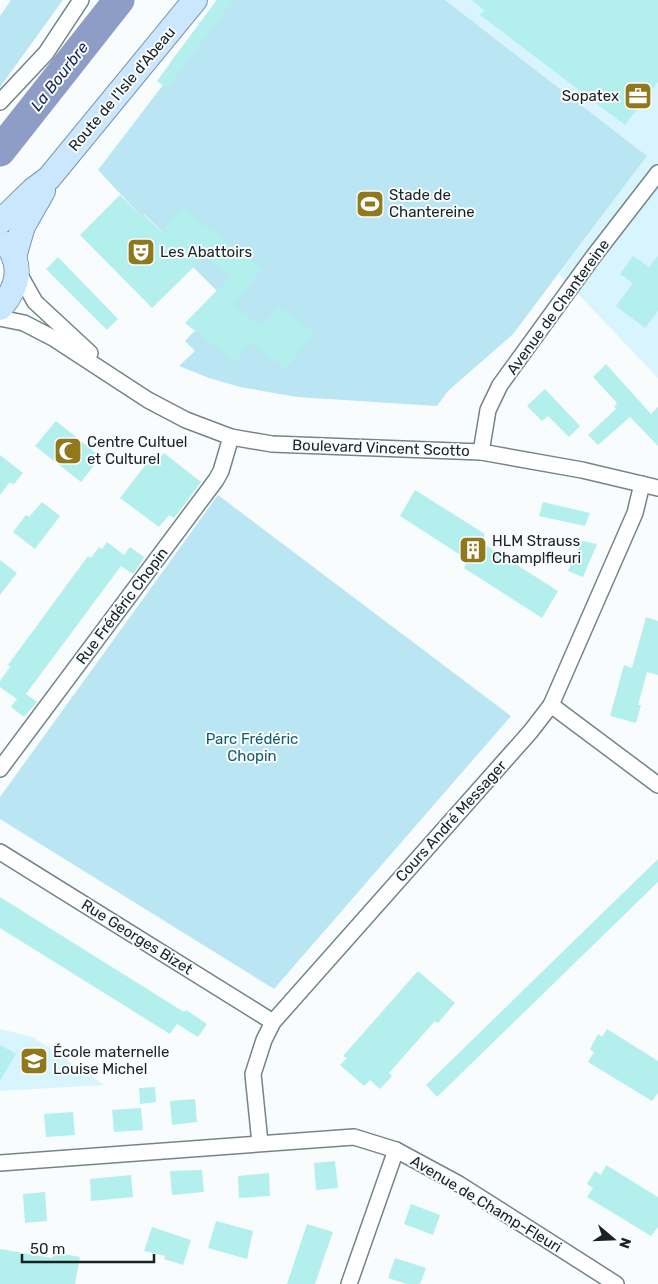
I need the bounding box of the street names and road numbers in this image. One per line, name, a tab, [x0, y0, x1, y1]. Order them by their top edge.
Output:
street label: Route de l'Isle d'Abeau	[65, 23, 179, 155]
street label: Avenue de Chantereine	[503, 236, 613, 378]
street label: Boulevard Vincent Scotto	[292, 436, 470, 460]
street label: Rue Frédéric Chopin	[72, 544, 172, 668]
street label: Cours André Messager	[392, 756, 510, 885]
street label: Rue Georges Bizet	[78, 896, 196, 979]
street label: Avenue de Champ-Fleuri	[407, 1152, 565, 1256]

